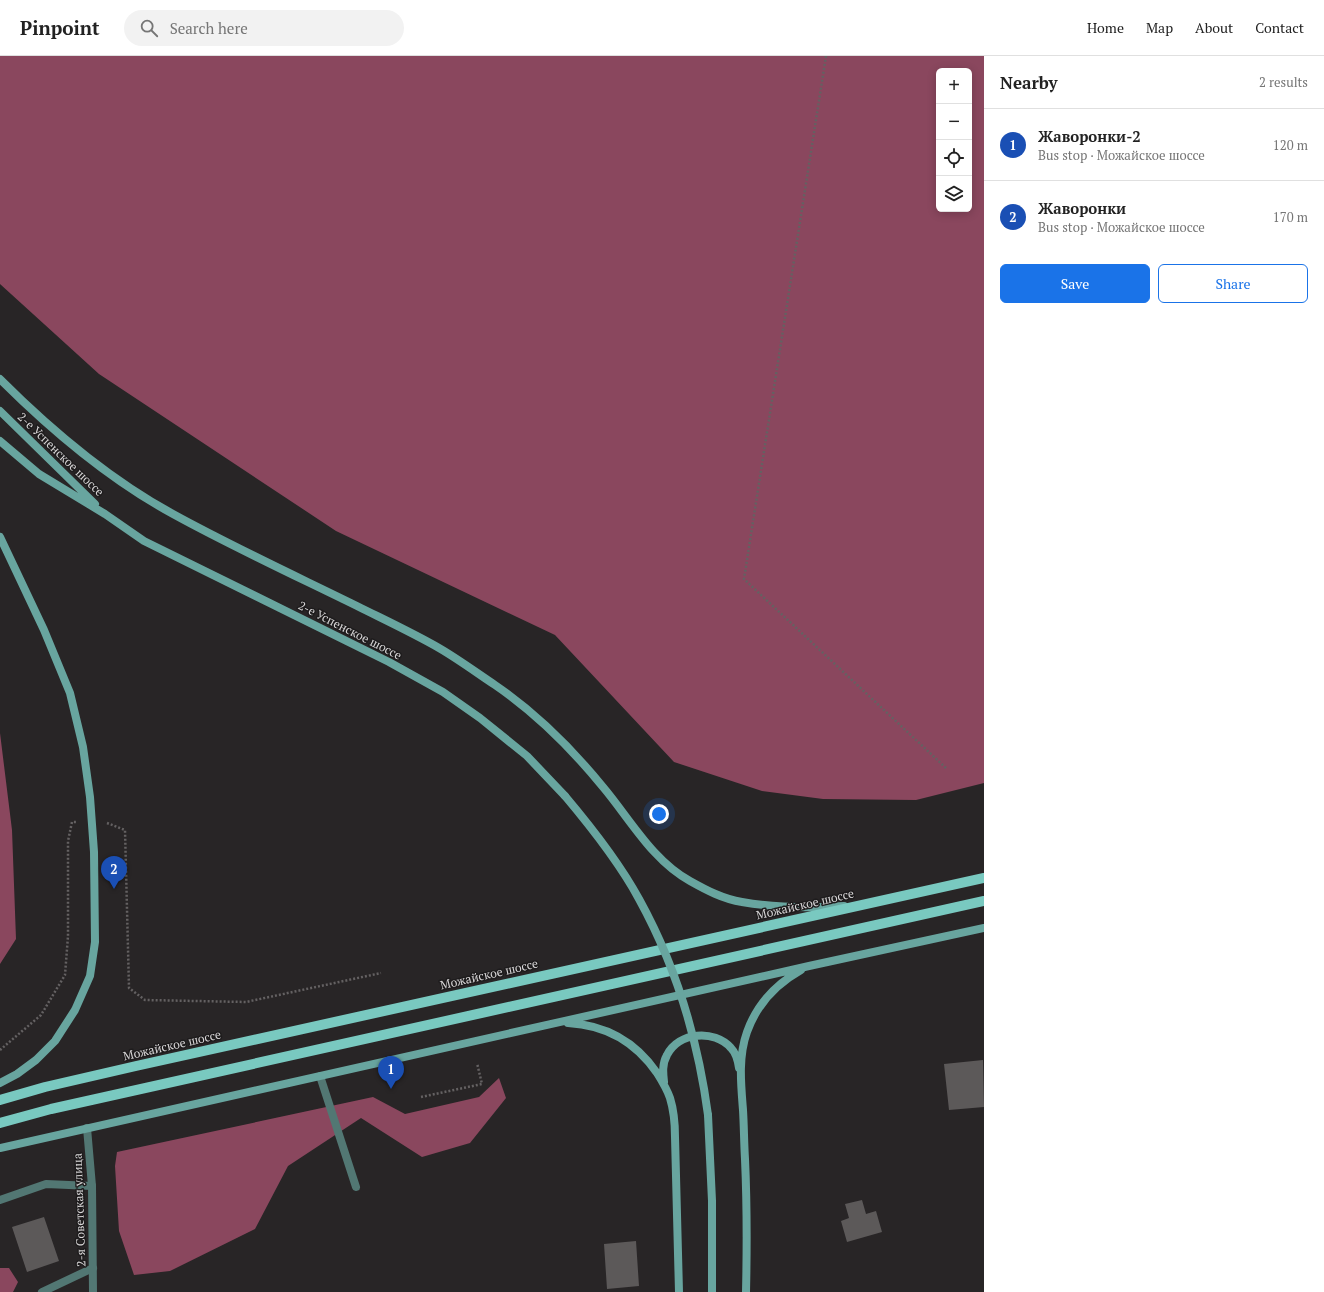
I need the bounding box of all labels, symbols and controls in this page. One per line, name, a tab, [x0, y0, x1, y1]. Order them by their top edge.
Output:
search box	[124, 10, 404, 46]
text: Pinpoint	[20, 15, 100, 40]
icon: search	[138, 17, 160, 39]
text: Search here	[170, 18, 248, 38]
text: Home	[1087, 18, 1124, 37]
text: Map	[1146, 18, 1173, 37]
text: About	[1195, 18, 1233, 37]
text: Contact	[1255, 18, 1304, 37]
map controls	[936, 68, 972, 212]
button: +	[936, 68, 972, 104]
text: Nearby	[1000, 71, 1058, 94]
text: 2 results	[1259, 73, 1308, 91]
button: −	[936, 104, 972, 140]
text: Жаворонки-2	[1038, 126, 1141, 146]
text: 1	[1009, 136, 1017, 154]
text: 120 m	[1273, 136, 1308, 154]
button: locate	[936, 140, 972, 176]
text: Bus stop · Можайское шоссе	[1038, 146, 1205, 164]
button: layers	[936, 176, 972, 212]
text: Жаворонки	[1038, 198, 1126, 218]
text: 2	[1009, 208, 1017, 226]
text: 170 m	[1273, 208, 1308, 226]
text: Bus stop · Можайское шоссе	[1038, 218, 1205, 236]
button: Save	[1000, 264, 1150, 303]
button: Share	[1158, 264, 1308, 303]
street label: 2-е Успенское шоссе	[15, 409, 107, 499]
street label: 2-е Успенское шоссе	[296, 597, 404, 663]
your location	[649, 804, 669, 824]
pin: 2	[101, 856, 127, 889]
street label: Можайское шоссе	[755, 885, 855, 923]
street label: Можайское шоссе	[439, 955, 539, 993]
street label: Можайское шоссе	[122, 1026, 222, 1064]
pin: 1	[378, 1056, 404, 1089]
street label: 2-я Советская улица	[70, 1153, 88, 1267]

